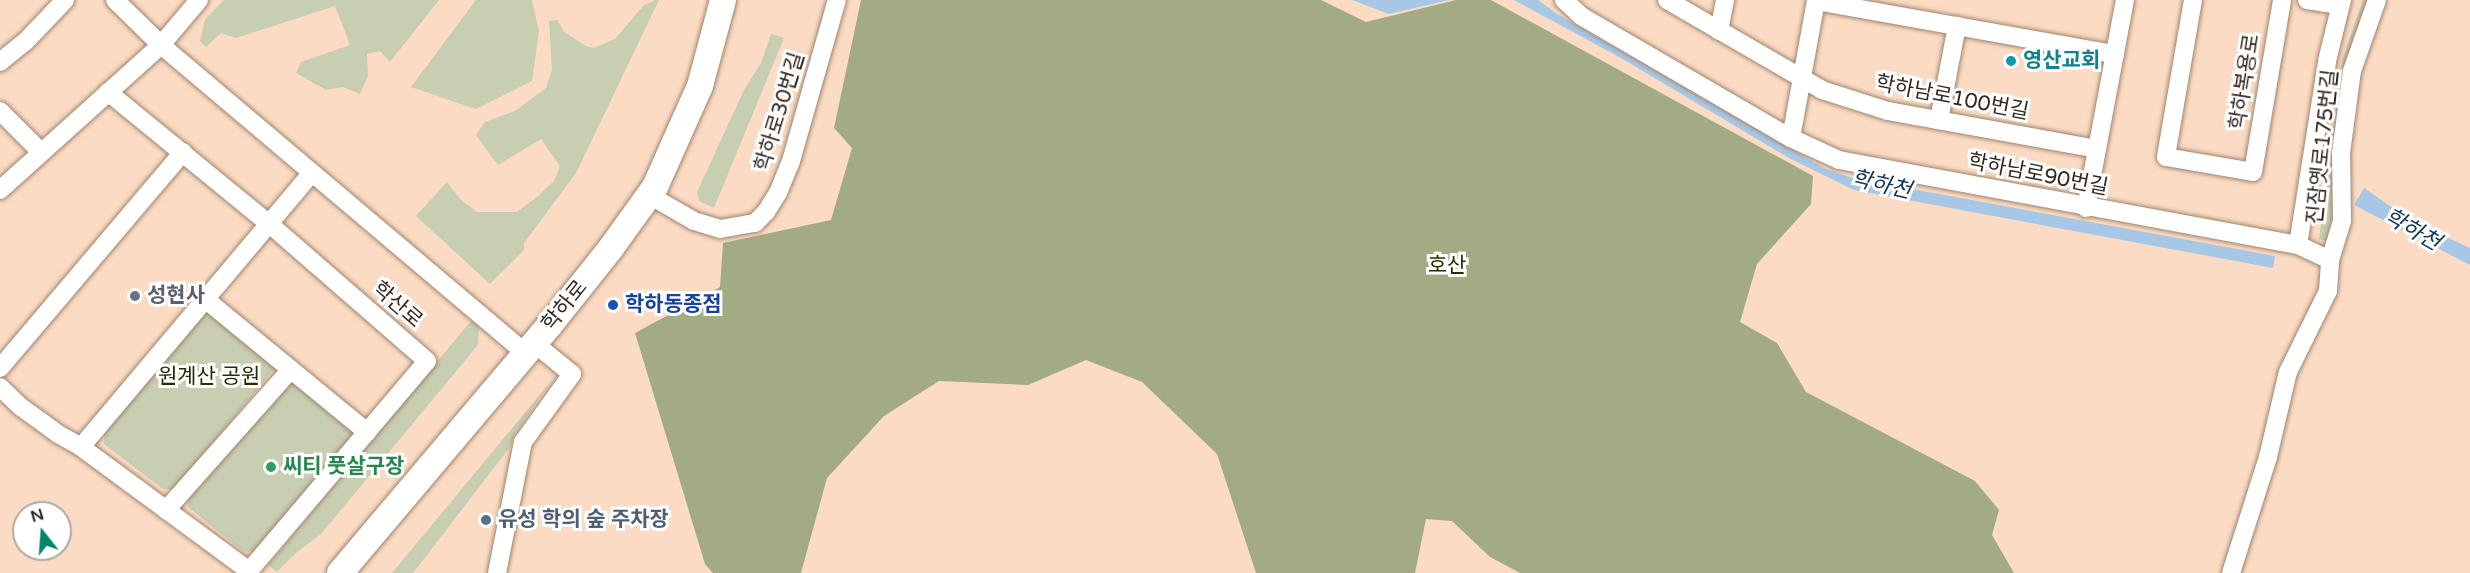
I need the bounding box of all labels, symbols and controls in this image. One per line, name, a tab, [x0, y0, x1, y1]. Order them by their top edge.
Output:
street label: 학하복용로	[2225, 32, 2265, 132]
place label: 영산교회	[2023, 48, 2100, 74]
street label: 학하로30번길	[750, 50, 810, 174]
marker: 영산교회	[2004, 54, 2018, 68]
street label: 진잠옛로175번길	[2302, 68, 2344, 226]
street label: 학하남로100번길	[1873, 71, 2031, 125]
street label: 학하남로90번길	[1966, 149, 2110, 201]
water label: 학하천	[1848, 165, 1914, 205]
water label: 학하천	[2379, 203, 2445, 257]
park label: 호산	[1428, 253, 1466, 279]
street label: 학산로	[367, 276, 427, 334]
street label: 학하로	[537, 276, 593, 336]
place label: 성현사	[147, 283, 205, 309]
marker: 성현사	[128, 289, 142, 303]
place label: 학하동종점	[625, 292, 722, 318]
marker: 학하동종점	[606, 298, 620, 312]
park label: 원계산 공원	[158, 364, 260, 390]
place label: 씨티 풋살구장	[283, 454, 404, 480]
marker: 씨티 풋살구장	[264, 460, 278, 474]
north arrow	[12, 501, 72, 561]
text: N	[28, 504, 46, 527]
place label: 유성 학의 숲 주차장	[498, 507, 669, 533]
marker: 유성 학의 숲 주차장	[479, 513, 493, 527]

